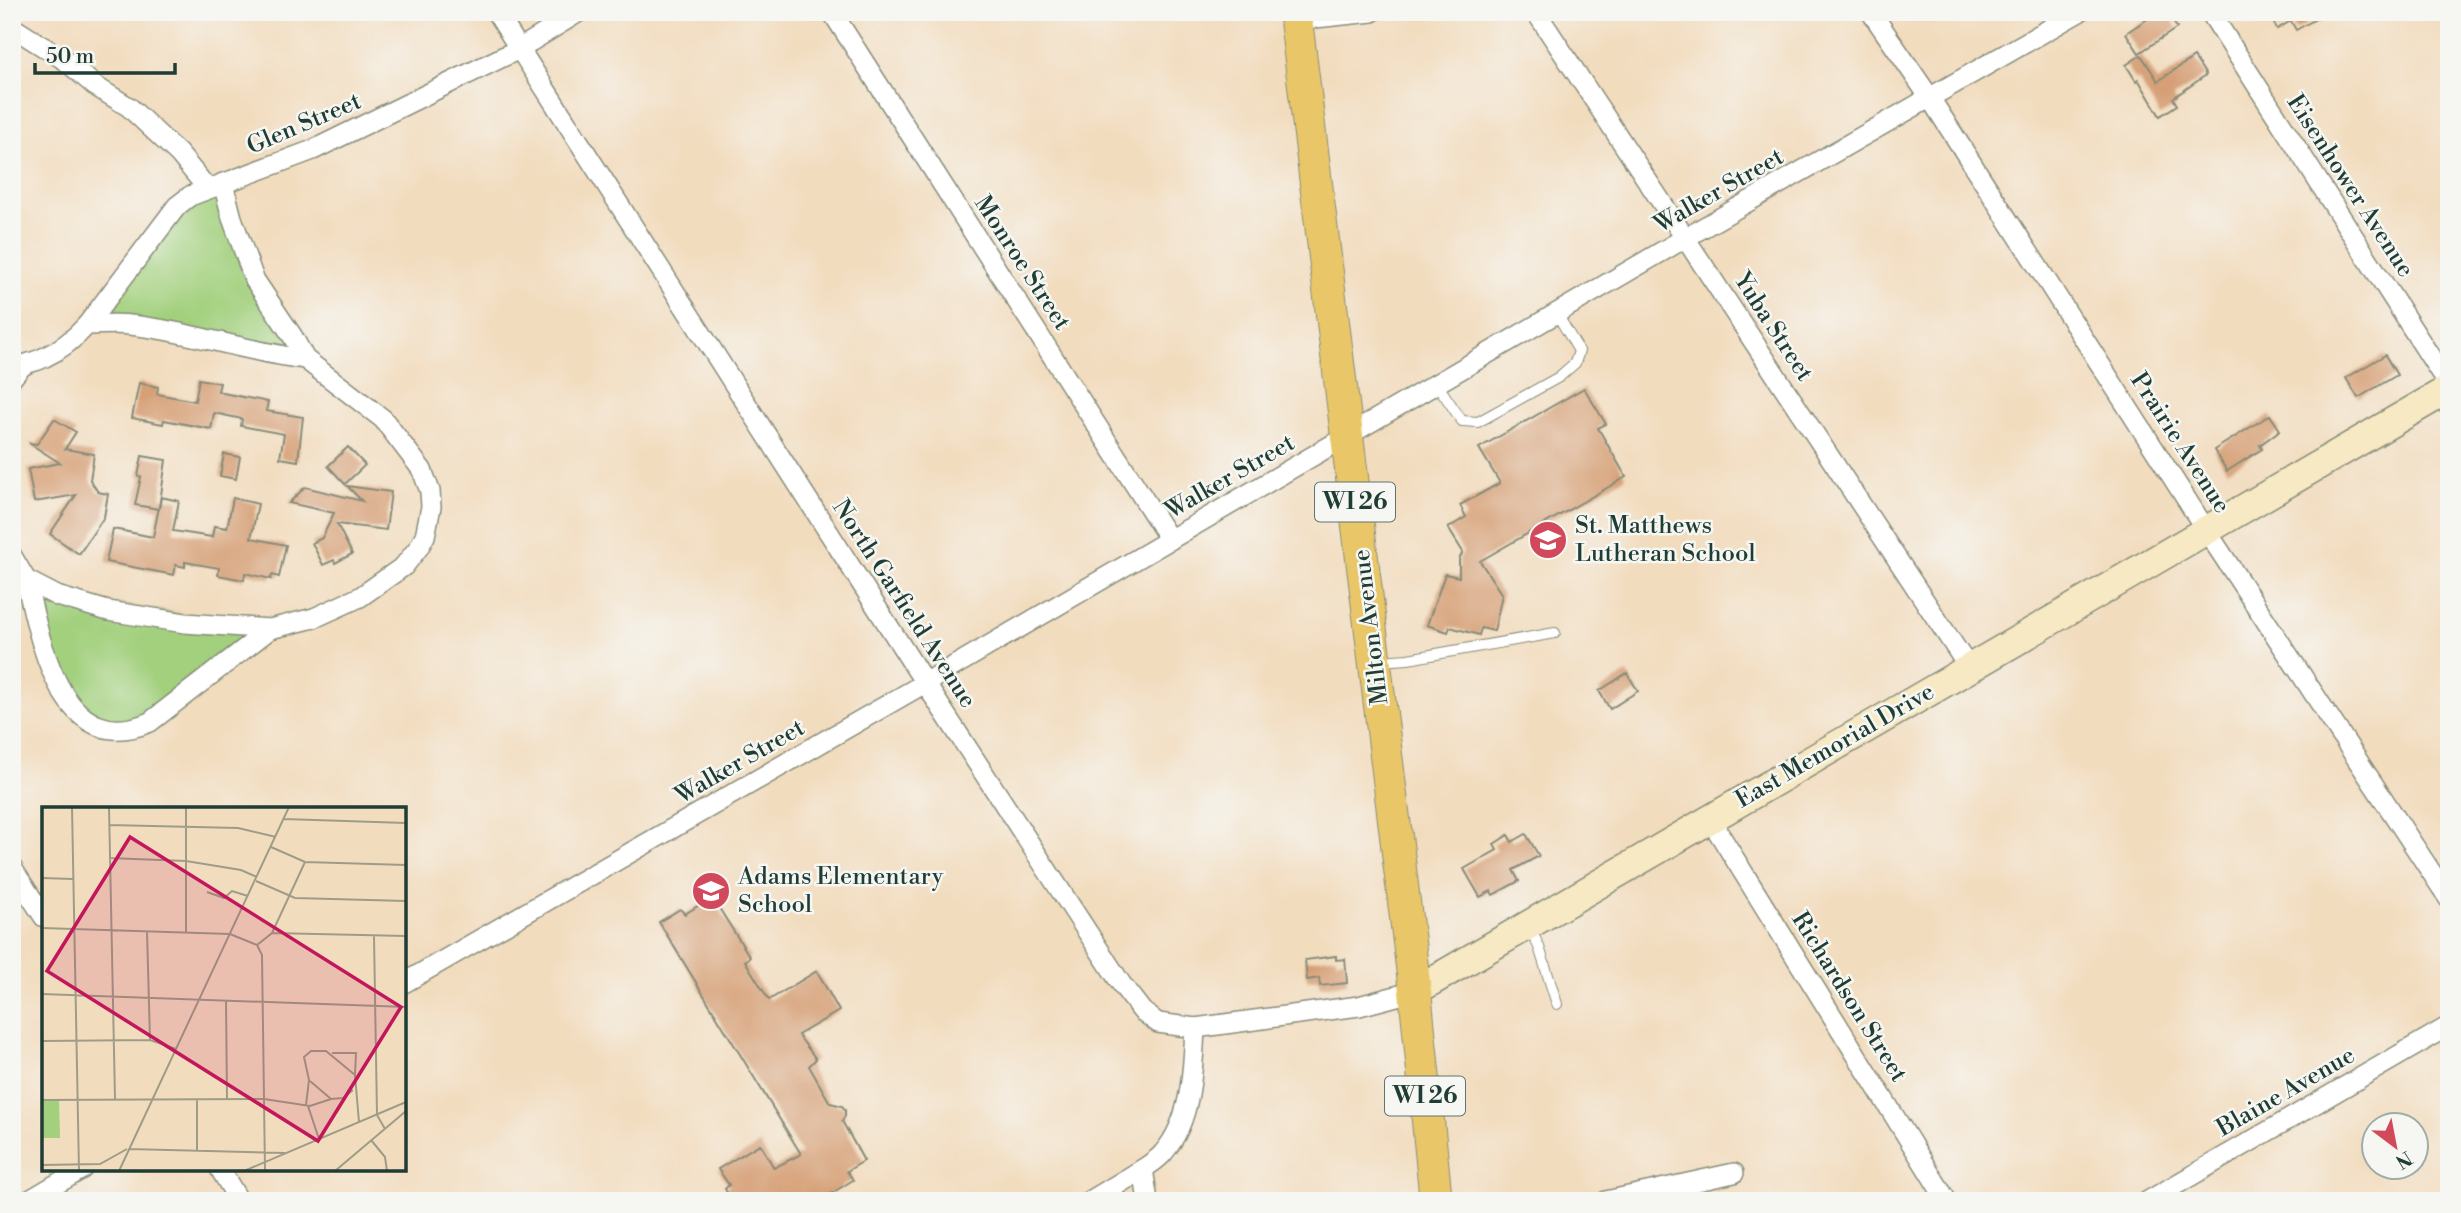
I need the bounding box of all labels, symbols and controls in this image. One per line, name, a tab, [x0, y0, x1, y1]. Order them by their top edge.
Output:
scale bar	[35, 32, 175, 76]
text: 50 m	[46, 44, 94, 70]
street label: Glen Street	[242, 86, 366, 162]
street label: Eisenhower Avenue	[2280, 89, 2420, 283]
street label: Walker Street	[1648, 142, 1789, 241]
street label: Monroe Street	[967, 190, 1077, 337]
street label: Yuba Street	[1726, 265, 1820, 388]
street label: Prairie Avenue	[2123, 367, 2237, 519]
street label: Walker Street	[1159, 428, 1300, 527]
road number: WI 26	[1315, 482, 1395, 522]
street label: North Garfield Avenue	[825, 494, 983, 714]
place label: St. Matthews Lutheran School	[1575, 511, 1756, 569]
school or university icon: St. Matthews Lutheran School	[1527, 519, 1569, 561]
street label: Milton Avenue	[1347, 548, 1395, 706]
street label: East Memorial Drive	[1730, 677, 1940, 815]
street label: Walker Street	[669, 713, 810, 812]
inset map	[42, 807, 406, 1171]
place label: Adams Elementary School	[737, 862, 944, 920]
school or university icon: Adams Elementary School	[690, 870, 732, 912]
street label: Richardson Street	[1785, 906, 1914, 1088]
street label: Blaine Avenue	[2211, 1040, 2360, 1144]
road number: WI 26	[1385, 1077, 1465, 1116]
north arrow	[2360, 1112, 2430, 1182]
text: N	[2391, 1145, 2416, 1174]

